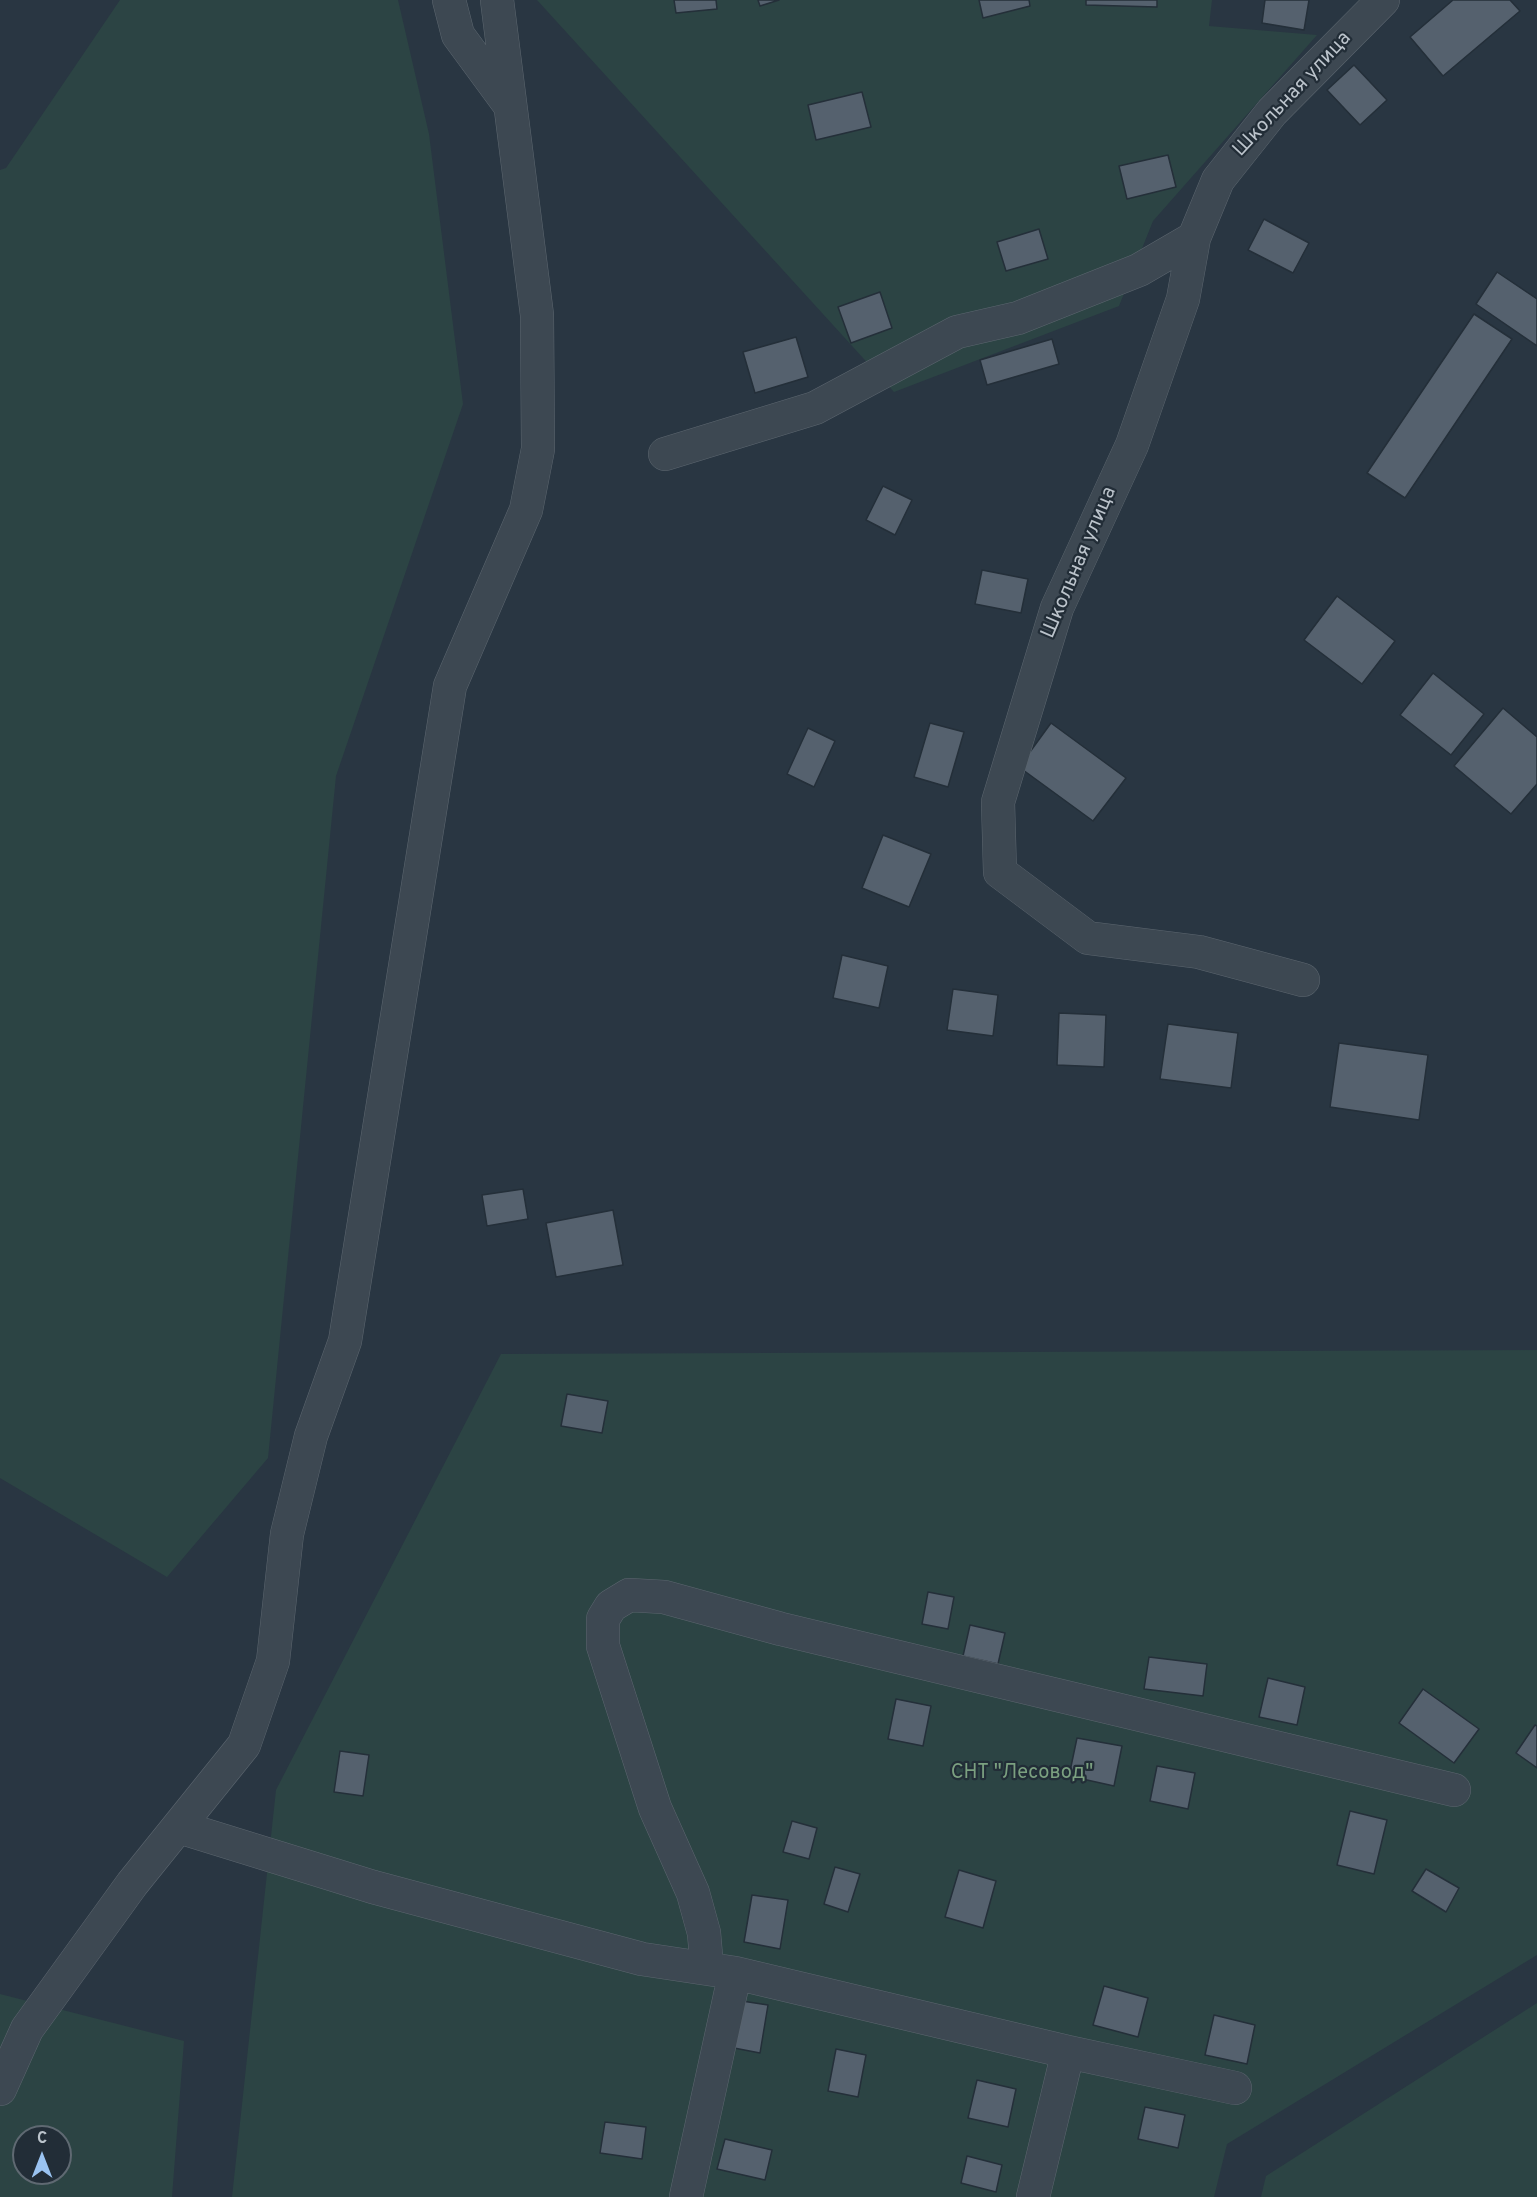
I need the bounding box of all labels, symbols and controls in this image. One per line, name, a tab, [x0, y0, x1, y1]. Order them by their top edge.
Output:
street label: Школьная улица	[1229, 27, 1357, 163]
street label: Школьная улица	[1037, 484, 1123, 642]
park label: СНТ "Лесовод"	[951, 1762, 1093, 1786]
north arrow	[12, 2125, 72, 2185]
text: С	[37, 2129, 47, 2149]

